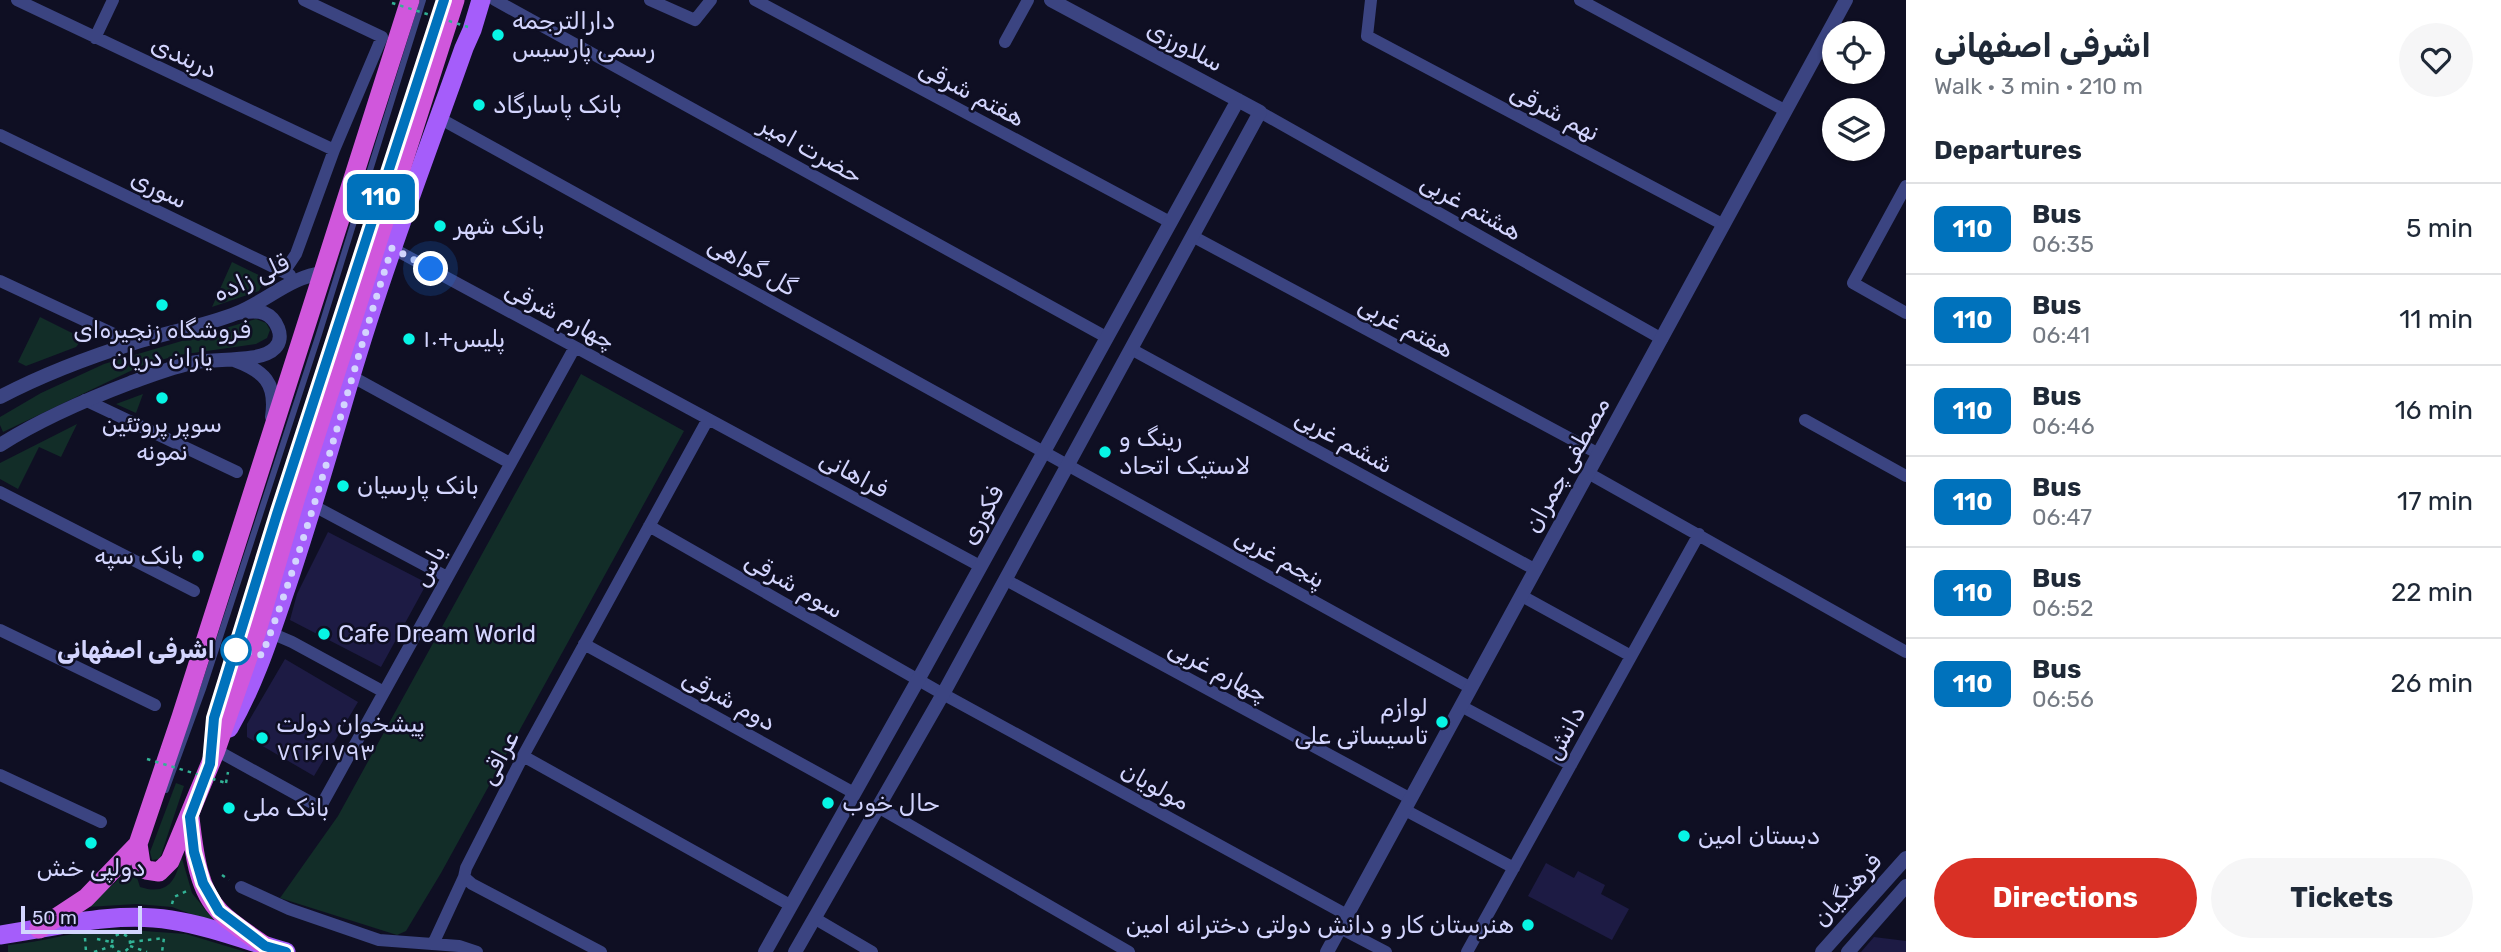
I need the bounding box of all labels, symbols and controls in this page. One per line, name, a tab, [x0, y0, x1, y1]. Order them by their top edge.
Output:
place label: دارالترجمه رسمی پارسیس	[512, 7, 655, 65]
street label: سلاورزی	[1142, 14, 1228, 78]
map controls	[1822, 21, 1885, 161]
button: locate	[1822, 21, 1885, 84]
button: heart	[2399, 23, 2473, 97]
text: اشرفی اصفهانی	[1934, 26, 2151, 65]
marker: دارالترجمه رسمی پارسیس	[490, 27, 506, 43]
street label: دربندی	[147, 30, 221, 84]
street label: هفتم شرقی	[914, 54, 1030, 133]
text: Walk · 3 min · 210 m	[1934, 72, 2143, 100]
street label: نهم شرقی	[1505, 77, 1604, 148]
place label: بانک پاسارگاد	[493, 91, 622, 121]
marker: بانک پاسارگاد	[471, 97, 487, 113]
button: layers	[1822, 98, 1885, 161]
street label: حضرت امیر	[753, 109, 867, 190]
text: Departures	[1934, 135, 2082, 166]
street label: سوری	[126, 163, 192, 215]
street label: هشتم غربی	[1415, 168, 1527, 247]
line badge: 110	[341, 174, 421, 220]
text: 110	[361, 183, 401, 211]
text: Bus	[2032, 199, 2081, 230]
place label: بانک شهر	[452, 212, 545, 240]
text: 5 min	[2406, 213, 2473, 244]
text: 110	[1952, 215, 1993, 243]
marker: بانک شهر	[432, 218, 448, 234]
street label: گل گواهی	[703, 230, 801, 302]
text: 06:35	[2032, 230, 2094, 258]
street label: قلی زاده	[209, 248, 293, 308]
your location	[413, 251, 448, 286]
street label: چهارم شرقی	[500, 274, 620, 357]
street label: هفتم غربی	[1353, 290, 1458, 365]
text: Bus	[2032, 290, 2081, 321]
marker: فروشگاه زنجیره‌ای یاران دریان	[154, 297, 170, 313]
text: 11 min	[2399, 304, 2473, 335]
text: 110	[1952, 306, 1993, 334]
place label: فروشگاه زنجیره‌ای یاران دریان	[73, 316, 251, 372]
text: 06:41	[2032, 321, 2090, 349]
place label: پلیس+۱۰	[423, 325, 505, 355]
marker: پلیس+۱۰	[401, 331, 417, 347]
text: Bus	[2032, 381, 2081, 412]
marker: سوپر پروتئین نمونه	[154, 390, 170, 406]
street label: مصطفی چمران	[1518, 392, 1616, 538]
text: 16 min	[2395, 395, 2473, 426]
text: 110	[1952, 397, 1993, 425]
street label: ششم غربی	[1290, 403, 1398, 480]
place label: سوپر پروتئین نمونه	[102, 410, 222, 466]
text: 06:46	[2032, 412, 2095, 440]
place label: رینگ و لاستیک اتحاد	[1119, 424, 1250, 480]
street label: فراهانی	[815, 444, 893, 504]
marker: رینگ و لاستیک اتحاد	[1097, 444, 1113, 460]
place label: بانک پارسیان	[357, 472, 479, 502]
text: Bus	[2032, 472, 2081, 503]
marker: بانک پارسیان	[335, 478, 351, 494]
street label: فکوری	[954, 480, 1010, 550]
text: 17 min	[2397, 486, 2473, 517]
text: 110	[1952, 488, 1993, 516]
text: 06:47	[2032, 503, 2092, 531]
street label: پنجم غربی	[1229, 522, 1330, 596]
street label: یاس	[406, 541, 452, 591]
place label: بانک سپه	[94, 542, 184, 572]
street label: سوم شرقی	[739, 546, 848, 626]
marker: بانک سپه	[190, 548, 206, 564]
text: Bus	[2032, 563, 2081, 594]
text: 22 min	[2391, 577, 2473, 608]
text: 110	[1952, 579, 1993, 607]
text: 06:52	[2032, 594, 2094, 622]
place label: Cafe Dream World	[338, 620, 536, 648]
marker: Cafe Dream World	[316, 626, 332, 642]
street label: چهارم غربی	[1163, 633, 1272, 711]
marker: اشرفی اصفهانی	[221, 635, 251, 665]
place label: اشرفی اصفهانی	[57, 636, 215, 664]
text: Bus	[2032, 654, 2081, 685]
street label: دوم شرقی	[677, 663, 780, 739]
text: 26 min	[2391, 668, 2473, 699]
text: 110	[1952, 670, 1993, 698]
text: 06:56	[2032, 685, 2094, 713]
place label: لوازم تاسیساتی علی	[1294, 694, 1428, 750]
street label: دانش	[1539, 701, 1591, 765]
place label: پیشخوان دولت ۷۲۱۶۱۷۹۳	[276, 710, 425, 766]
marker: لوازم تاسیساتی علی	[1434, 714, 1450, 730]
street label: عراقی	[473, 726, 525, 790]
marker: پیشخوان دولت ۷۲۱۶۱۷۹۳	[254, 730, 270, 746]
street label: مولویان	[1116, 756, 1194, 816]
place label: حال خوب	[842, 789, 940, 817]
place label: بانک ملی	[243, 794, 329, 822]
marker: حال خوب	[820, 795, 836, 811]
marker: بانک ملی	[221, 800, 237, 816]
place label: دبستان امین	[1698, 822, 1820, 850]
marker: دبستان امین	[1676, 828, 1692, 844]
marker: دولپی خش	[83, 835, 99, 851]
street label: فرهنگیان	[1807, 848, 1887, 932]
place label: دولپی خش	[37, 854, 145, 884]
button: Directions	[1934, 858, 2197, 938]
button: Tickets	[2211, 858, 2473, 938]
scale bar	[21, 903, 142, 935]
text: 50 m	[32, 906, 77, 929]
place label: هنرستان کار و دانش دولتی دخترانه امین	[1126, 911, 1514, 939]
marker: هنرستان کار و دانش دولتی دخترانه امین	[1520, 917, 1536, 933]

